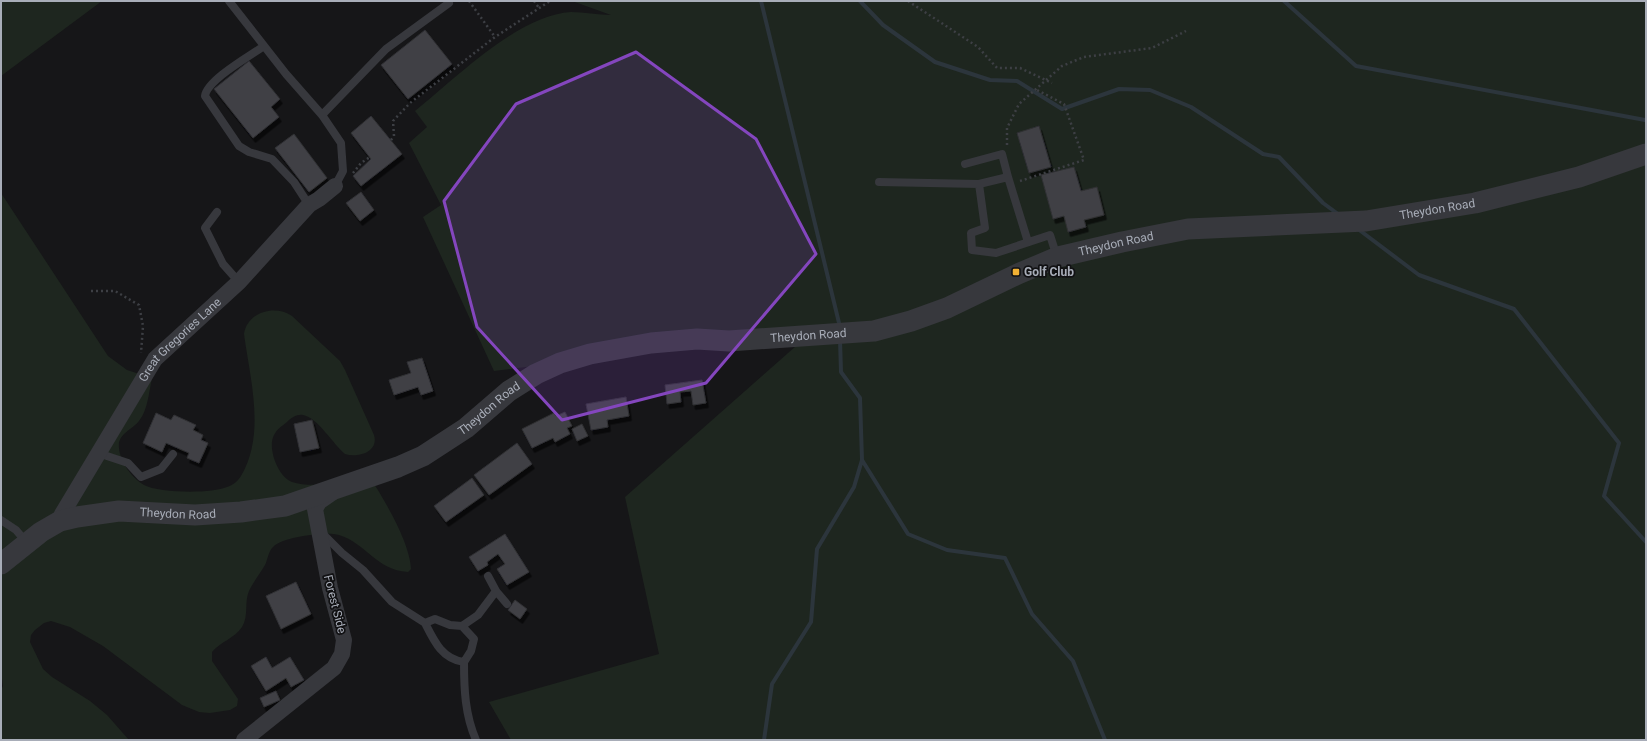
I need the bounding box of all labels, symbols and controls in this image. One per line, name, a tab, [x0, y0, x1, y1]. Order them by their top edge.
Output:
street label: Theydon Road	[1398, 196, 1476, 222]
street label: Theydon Road	[1077, 229, 1155, 259]
place label: Golf Club	[1024, 265, 1074, 279]
marker: Golf Club	[1011, 267, 1021, 277]
street label: Great Gregories Lane	[136, 295, 224, 384]
street label: Theydon Road	[770, 326, 847, 345]
street label: Theydon Road	[455, 379, 523, 438]
street label: Theydon Road	[139, 505, 216, 522]
street label: Forest Side	[321, 573, 349, 635]

